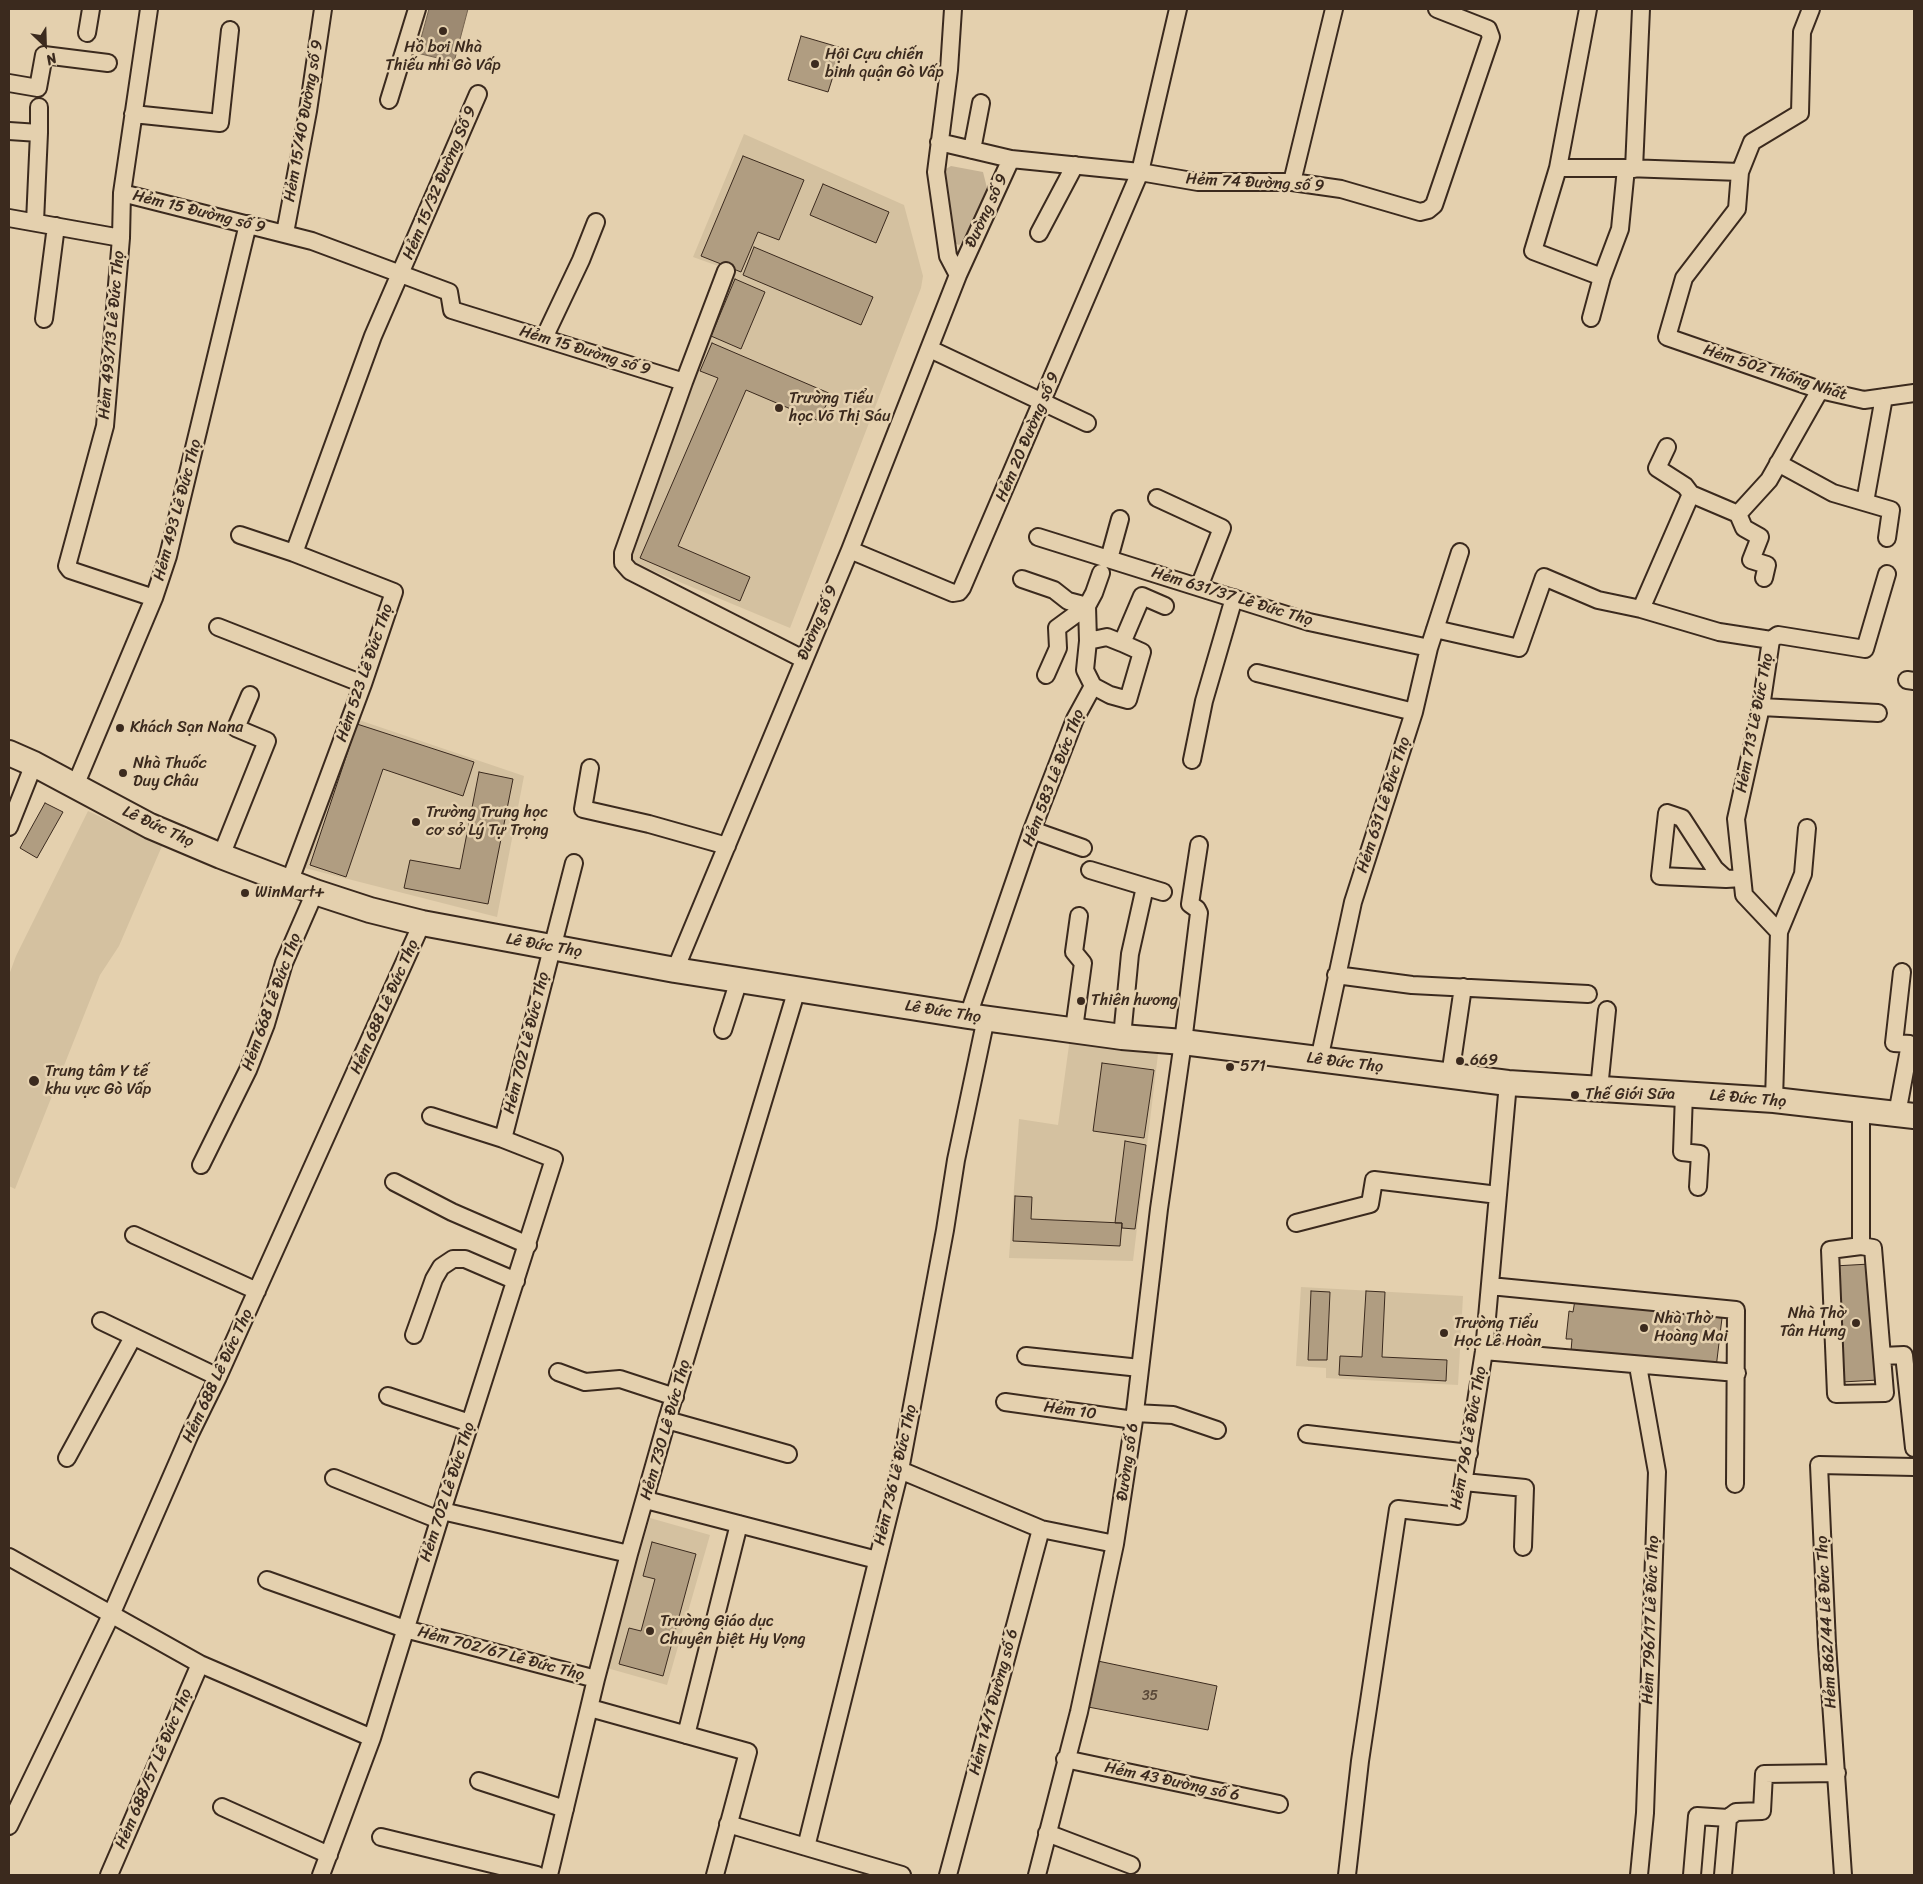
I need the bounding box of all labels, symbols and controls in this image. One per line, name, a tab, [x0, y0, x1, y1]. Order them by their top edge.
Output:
north arrow	[20, 20, 70, 70]
marker: Hồ bơi Nhà Thiếu nhi Gò Vấp	[437, 25, 449, 37]
place label: Hồ bơi Nhà Thiếu nhi Gò Vấp	[385, 38, 501, 76]
street label: Hẻm 15/40 Đường số 9	[280, 39, 328, 203]
place label: Hội Cựu chiến binh quận Gò Vấp	[825, 45, 944, 83]
text: N	[42, 46, 61, 73]
marker: Hội Cựu chiến binh quận Gò Vấp	[809, 58, 821, 70]
street label: Hẻm 15/32 Đường Số 9	[399, 103, 481, 263]
street label: Hẻm 74 Đường số 9	[1185, 170, 1325, 196]
street label: Đường số 9	[962, 171, 1012, 251]
street label: Hẻm 15 Đường số 9	[131, 186, 267, 238]
street label: Hẻm 493/13 Lê Đức Thọ	[95, 250, 129, 420]
street label: Hẻm 15 Đường số 9	[517, 322, 653, 380]
street label: Hẻm 502 Thống Nhất	[1701, 341, 1849, 405]
street label: Hẻm 20 Đường số 9	[992, 369, 1064, 505]
place label: Trường Tiểu học Võ Thị Sáu	[789, 389, 891, 427]
marker: Trường Tiểu học Võ Thị Sáu	[773, 402, 785, 414]
street label: Hẻm 493 Lê Đức Thọ	[150, 437, 206, 583]
street label: Hẻm 631/37 Lê Đức Thọ	[1149, 563, 1315, 631]
street label: Đường số 9	[794, 583, 842, 663]
street label: Hẻm 523 Lê Đức Thọ	[332, 601, 398, 745]
street label: Hẻm 713 Lê Đức Thọ	[1732, 652, 1778, 794]
street label: Hẻm 583 Lê Đức Thọ	[1019, 707, 1089, 849]
place label: Khách Sạn Nana	[130, 718, 243, 738]
marker: Khách Sạn Nana	[114, 722, 126, 734]
street label: Hẻm 631 Lê Đức Thọ	[1353, 735, 1415, 875]
place label: Nhà Thuốc Duy Châu	[133, 754, 207, 792]
marker: Nhà Thuốc Duy Châu	[117, 767, 129, 779]
street label: Lê Đức Thọ	[119, 802, 197, 852]
place label: Trường Trung học cơ sở Lý Tự Trọng	[426, 803, 549, 841]
marker: Trường Trung học cơ sở Lý Tự Trọng	[410, 816, 422, 828]
place label: WinMart+	[255, 883, 325, 903]
marker: WinMart+	[239, 887, 251, 899]
street label: Lê Đức Thọ	[504, 930, 584, 962]
street label: Hẻm 668 Lê Đức Thọ	[238, 931, 306, 1073]
street label: Hẻm 688 Lê Đức Thọ	[347, 937, 423, 1077]
street label: Hẻm 702 Lê Đức Thọ	[500, 970, 554, 1116]
place label: Thiên hương	[1091, 991, 1178, 1011]
marker: Thiên hương	[1075, 995, 1087, 1007]
street label: Lê Đức Thọ	[904, 997, 982, 1027]
street label: Lê Đức Thọ	[1306, 1049, 1384, 1077]
place label: 669	[1470, 1051, 1498, 1071]
marker: 669	[1454, 1055, 1466, 1067]
place label: 571	[1240, 1057, 1266, 1077]
marker: 571	[1224, 1061, 1236, 1073]
place label: Trung tâm Y tế khu vực Gò Vấp	[45, 1062, 151, 1100]
marker: Trung tâm Y tế khu vực Gò Vấp	[27, 1074, 41, 1088]
place label: Thế Giới Sữa	[1585, 1085, 1675, 1105]
street label: Lê Đức Thọ	[1709, 1086, 1787, 1112]
marker: Thế Giới Sữa	[1569, 1089, 1581, 1101]
place label: Nhà Thờ Tân Hưng	[1780, 1304, 1846, 1342]
street label: Hẻm 688 Lê Đức Thọ	[179, 1306, 257, 1446]
place label: Nhà Thờ Hoàng Mai	[1654, 1309, 1728, 1347]
place label: Trường Tiểu Học Lê Hoàn	[1454, 1314, 1541, 1352]
marker: Nhà Thờ Tân Hưng	[1850, 1317, 1862, 1329]
marker: Nhà Thờ Hoàng Mai	[1638, 1322, 1650, 1334]
marker: Trường Tiểu Học Lê Hoàn	[1438, 1327, 1450, 1339]
street label: Hẻm 730 Lê Đức Thọ	[637, 1358, 695, 1502]
street label: Hẻm 796 Lê Đức Thọ	[1447, 1365, 1491, 1511]
street label: Hẻm 10	[1042, 1398, 1098, 1424]
street label: Hẻm 736 Lê Đức Thọ	[870, 1403, 922, 1547]
street label: Hẻm 702 Lê Đức Thọ	[416, 1420, 480, 1564]
street label: Đường số 6	[1113, 1422, 1143, 1502]
street label: Hẻm 796/17 Lê Đức Thọ	[1638, 1535, 1664, 1705]
street label: Hẻm 862/44 Lê Đức Thọ	[1813, 1535, 1841, 1709]
place label: Trường Giáo dục Chuyên biệt Hy Vọng	[660, 1612, 806, 1650]
street label: Hẻm 702/67 Lê Đức Thọ	[416, 1623, 586, 1685]
marker: Trường Giáo dục Chuyên biệt Hy Vọng	[644, 1625, 656, 1637]
street label: Hẻm 14/1 Đường số 6	[965, 1627, 1023, 1777]
street label: Hẻm 688/57 Lê Đức Thọ	[112, 1686, 196, 1852]
house number: 35	[1142, 1688, 1158, 1704]
street label: Hẻm 43 Đường số 6	[1103, 1758, 1241, 1806]

